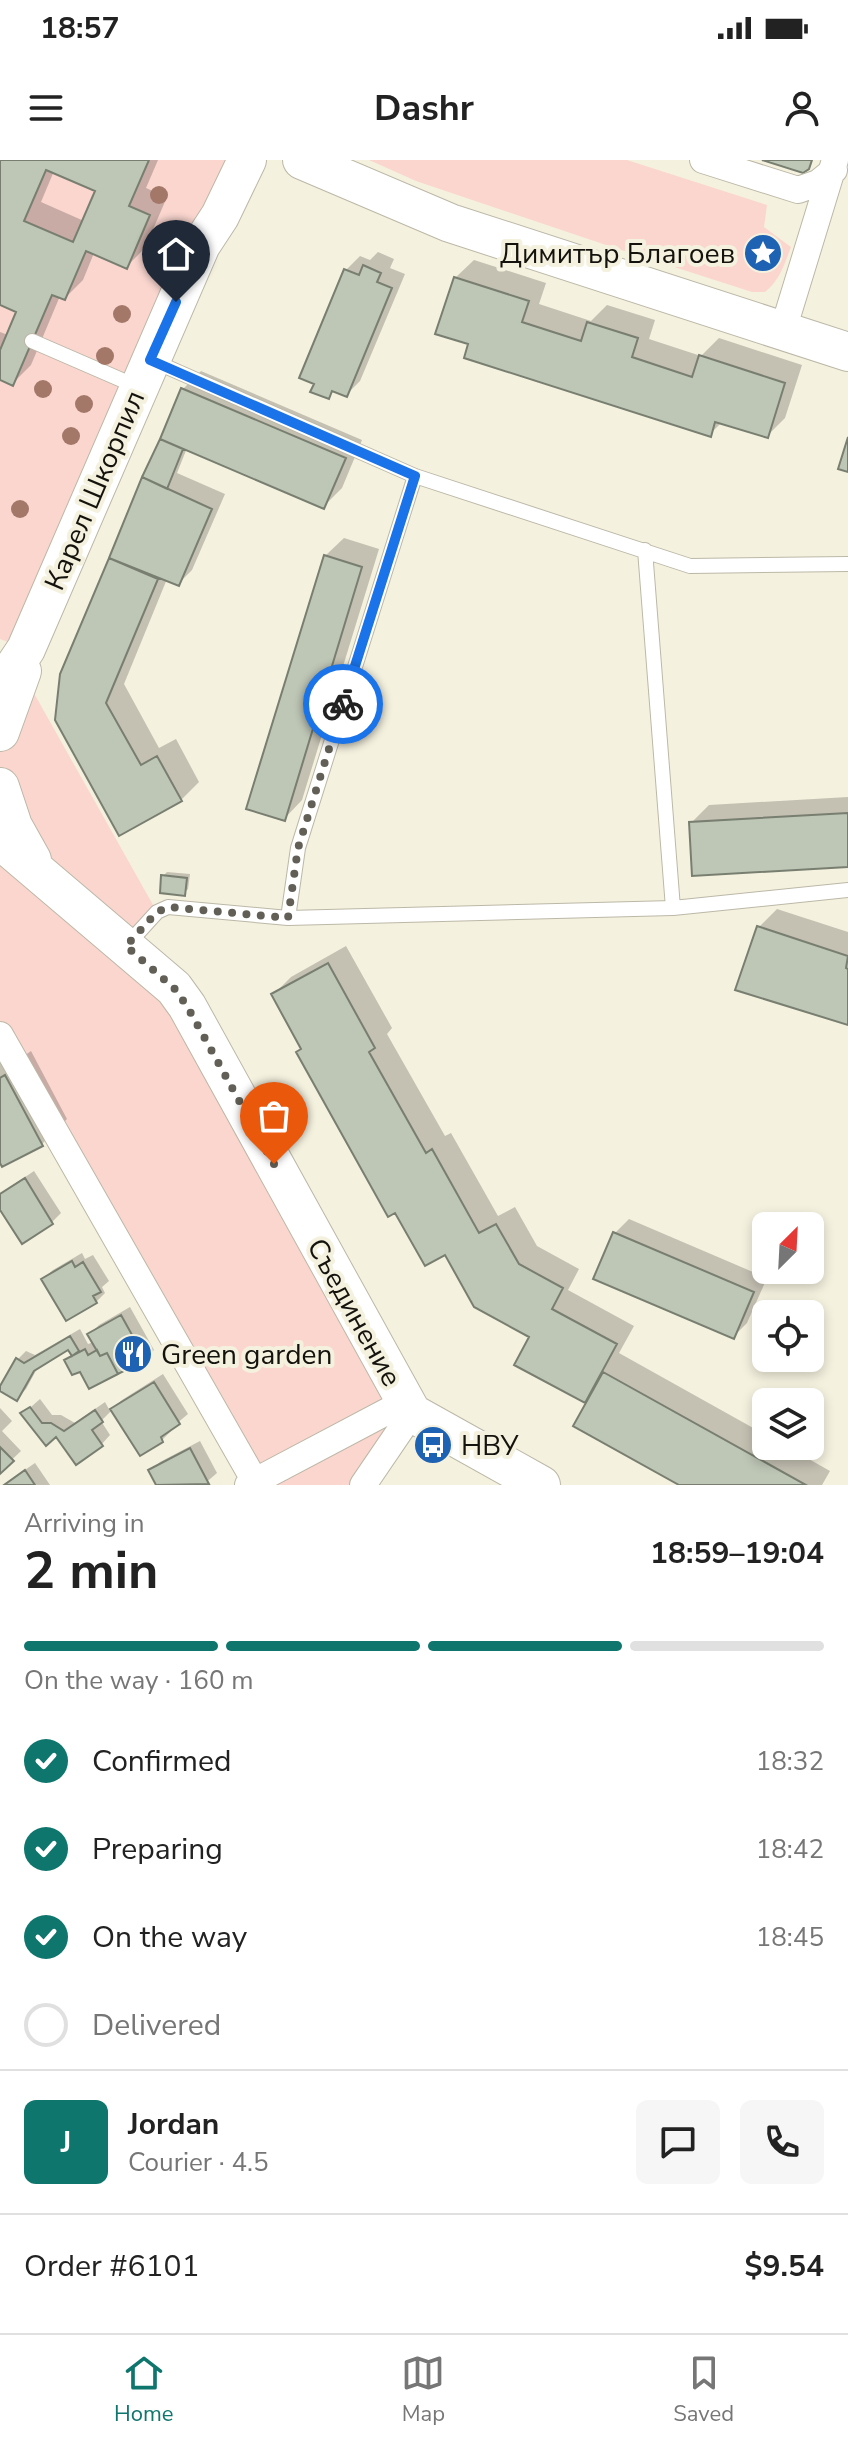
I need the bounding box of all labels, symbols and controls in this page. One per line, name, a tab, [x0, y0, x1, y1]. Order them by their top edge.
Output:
text: 18:57	[40, 8, 119, 49]
text: Dashr	[374, 84, 474, 133]
icon: menu	[24, 86, 68, 130]
icon: person	[780, 86, 824, 130]
pin	[142, 220, 210, 302]
icon: home	[154, 232, 198, 276]
place icon: Димитър Благоев	[742, 232, 784, 274]
place label: Димитър Благоев	[500, 235, 735, 273]
street label: Карел Шкорпил	[36, 385, 154, 596]
courier	[303, 664, 383, 744]
icon: bike	[321, 682, 365, 726]
pin	[240, 1082, 308, 1164]
icon: bag	[252, 1094, 296, 1138]
north arrow	[752, 1212, 824, 1284]
map controls	[752, 1212, 824, 1460]
street label: Съединение	[298, 1232, 410, 1393]
button: locate	[752, 1300, 824, 1372]
restaurant icon: Green garden	[112, 1333, 154, 1375]
place label: Green garden	[161, 1336, 332, 1374]
button: layers	[752, 1388, 824, 1460]
bus stop icon: НВУ	[412, 1424, 454, 1466]
place label: НВУ	[461, 1427, 519, 1465]
text: Arriving in	[24, 1506, 145, 1541]
text: 18:59–19:04	[650, 1533, 824, 1574]
text: 2 min	[24, 1535, 159, 1606]
text: On the way · 160 m	[24, 1663, 253, 1698]
icon: check	[24, 1739, 68, 1783]
text: Confirmed	[92, 1741, 232, 1782]
text: 18:32	[756, 1744, 824, 1779]
icon: check	[24, 1827, 68, 1871]
text: Preparing	[92, 1829, 223, 1870]
text: 18:42	[756, 1832, 824, 1867]
icon: check	[24, 1915, 68, 1959]
text: On the way	[92, 1917, 247, 1958]
text: 18:45	[756, 1920, 824, 1955]
text: Delivered	[92, 2005, 221, 2046]
button: chat	[636, 2100, 720, 2184]
button: phone	[740, 2100, 824, 2184]
text: Jordan	[128, 2104, 219, 2145]
text: J	[61, 2122, 71, 2163]
text: Courier · 4.5	[128, 2145, 269, 2180]
text: Order #6101	[24, 2246, 199, 2287]
text: $9.54	[745, 2246, 824, 2287]
tab: Home	[114, 2351, 173, 2429]
tab: Map	[401, 2351, 445, 2429]
tab: Saved	[673, 2351, 734, 2429]

